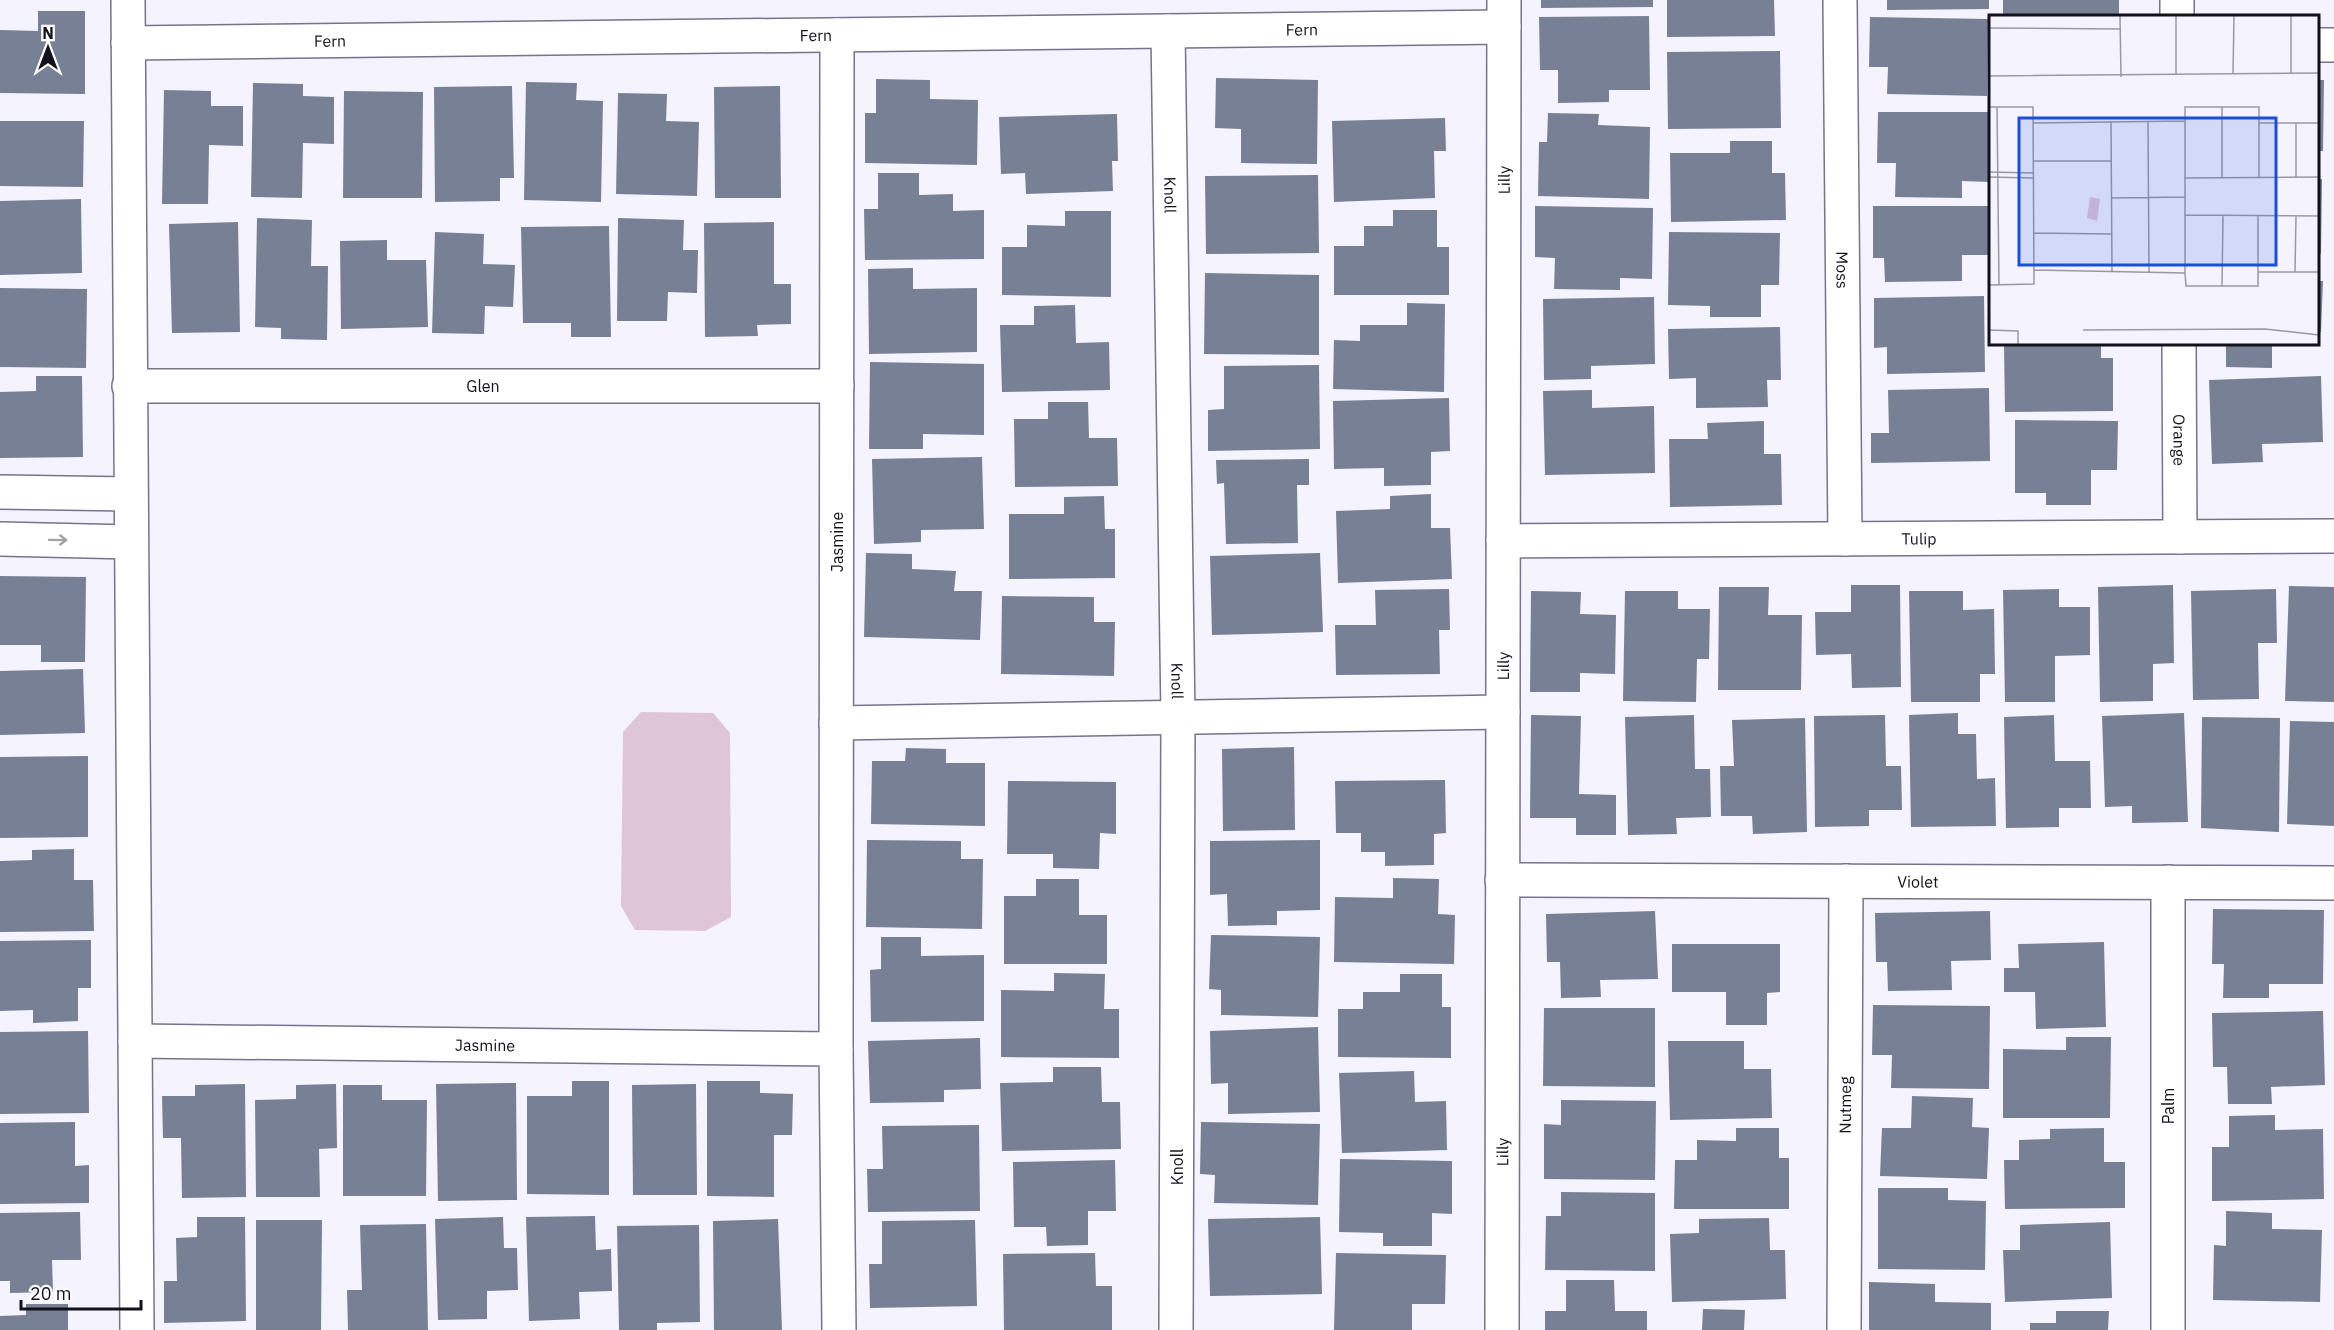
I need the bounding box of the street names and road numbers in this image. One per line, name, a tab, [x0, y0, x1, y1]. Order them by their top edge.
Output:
street label: Fern	[1286, 19, 1318, 40]
street label: Fern	[800, 25, 832, 45]
street label: Fern	[314, 30, 346, 51]
street label: Lilly	[1494, 166, 1514, 194]
street label: Knoll	[1160, 176, 1181, 213]
street label: Moss	[1832, 251, 1853, 289]
street label: Glen	[466, 376, 500, 396]
street label: Orange	[2169, 414, 2190, 466]
street label: Jasmine	[827, 512, 847, 572]
street label: Tulip	[1901, 528, 1937, 549]
street label: Lilly	[1493, 652, 1513, 680]
street label: Knoll	[1167, 662, 1188, 699]
street label: Violet	[1897, 871, 1939, 892]
street label: Jasmine	[455, 1035, 515, 1055]
street label: Nutmeg	[1835, 1076, 1855, 1134]
street label: Palm	[2158, 1088, 2178, 1124]
street label: Lilly	[1492, 1138, 1512, 1166]
street label: Knoll	[1167, 1149, 1187, 1185]

